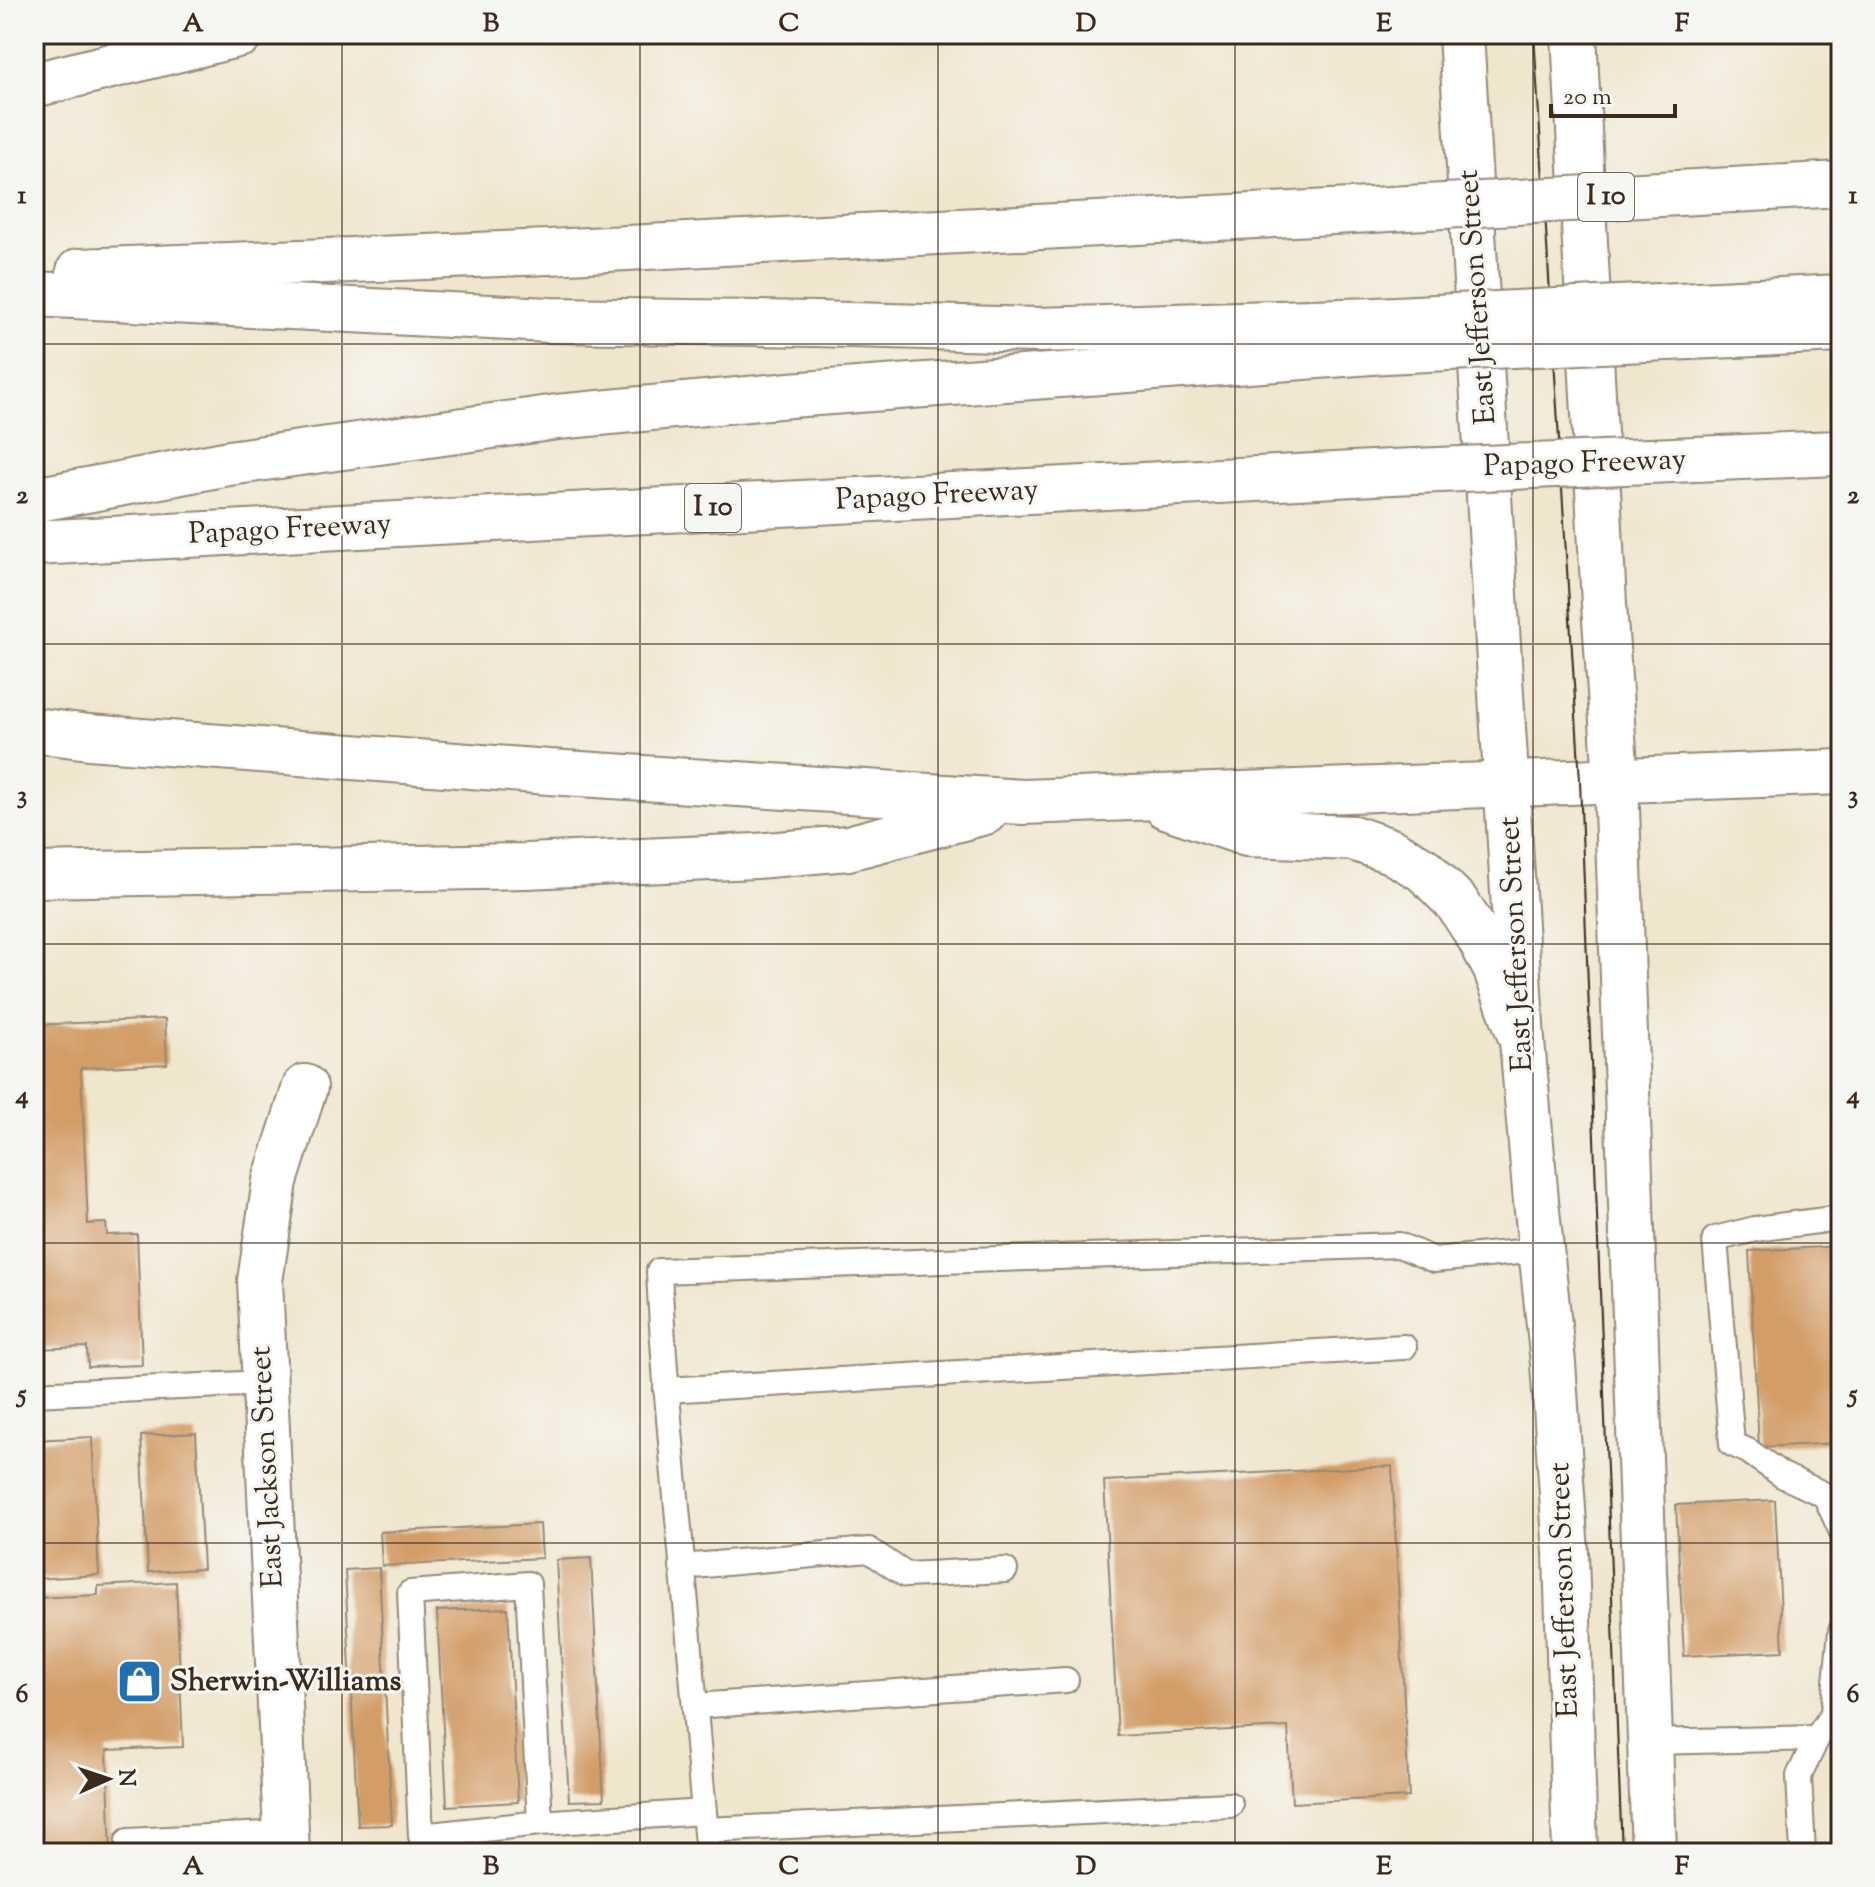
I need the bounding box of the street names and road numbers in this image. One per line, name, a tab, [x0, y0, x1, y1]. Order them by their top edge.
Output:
street label: East Jefferson Street	[1448, 168, 1508, 426]
road number: I 10	[1578, 173, 1634, 221]
street label: Papago Freeway	[1483, 439, 1687, 489]
street label: Papago Freeway	[834, 469, 1040, 523]
road number: I 10	[685, 484, 741, 532]
street label: Papago Freeway	[187, 503, 393, 557]
street label: East Jefferson Street	[1489, 815, 1545, 1073]
street label: East Jackson Street	[240, 1345, 296, 1589]
street label: East Jefferson Street	[1539, 1461, 1591, 1719]

